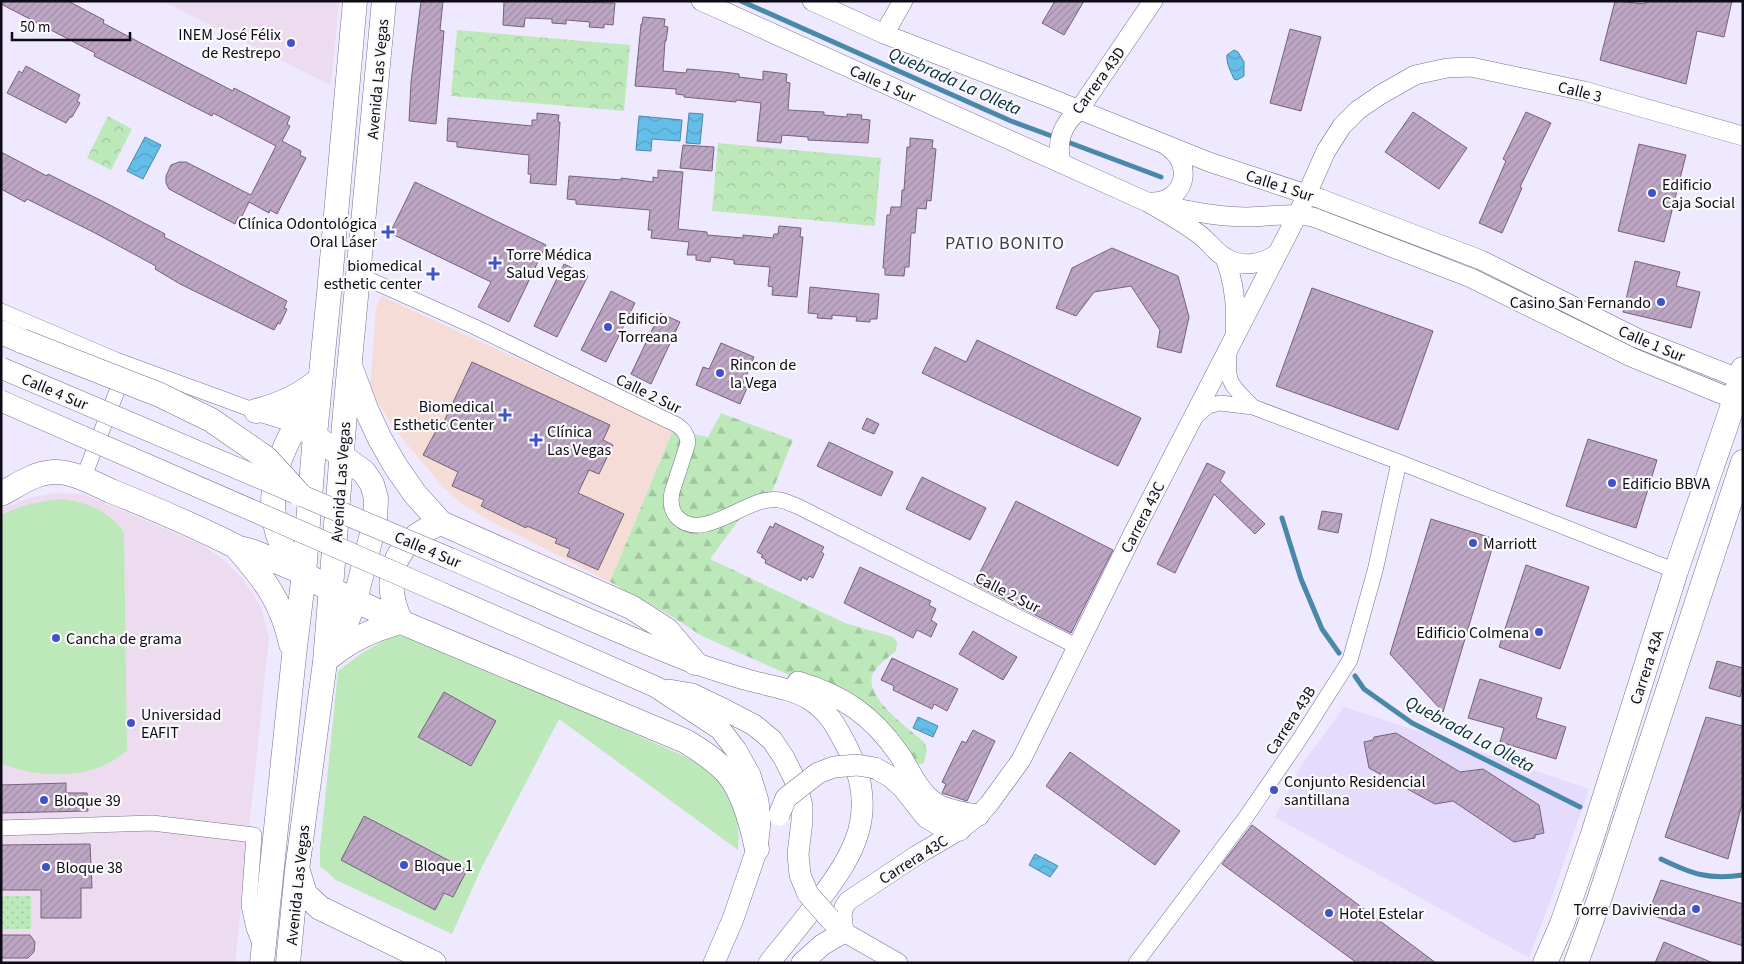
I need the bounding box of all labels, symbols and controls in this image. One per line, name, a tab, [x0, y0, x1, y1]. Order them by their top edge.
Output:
scale bar	[12, 10, 130, 42]
text: 50 m	[20, 17, 50, 38]
street label: Avenida Las Vegas	[362, 18, 394, 140]
place label: INEM José Félix de Restrepo	[178, 24, 281, 64]
marker: INEM José Félix de Restrepo	[285, 37, 297, 49]
water label: Quebrada La Olleta	[884, 41, 1025, 122]
street label: Carrera 43D	[1067, 42, 1131, 119]
street label: Calle 1 Sur	[846, 60, 920, 108]
street label: Calle 3	[1556, 76, 1604, 108]
street label: Calle 1 Sur	[1243, 165, 1317, 207]
place label: Edificio Caja Social	[1662, 174, 1735, 214]
marker: Edificio Caja Social	[1646, 187, 1658, 199]
place label: Clínica Odontológica Oral Láser	[238, 213, 377, 253]
marker: Clínica Odontológica Oral Láser	[381, 225, 395, 239]
district label: PATIO BONITO	[945, 231, 1065, 256]
place label: Torre Médica Salud Vegas	[506, 244, 592, 284]
place label: biomedical esthetic center	[324, 255, 422, 295]
marker: Torre Médica Salud Vegas	[488, 256, 502, 270]
marker: biomedical esthetic center	[426, 267, 440, 281]
place label: Casino San Fernando	[1510, 292, 1651, 314]
marker: Casino San Fernando	[1655, 296, 1667, 308]
place label: Edificio Torreana	[618, 308, 678, 348]
street label: Calle 1 Sur	[1615, 320, 1689, 368]
marker: Edificio Torreana	[602, 321, 614, 333]
place label: Rincon de la Vega	[730, 354, 796, 394]
marker: Rincon de la Vega	[714, 367, 726, 379]
street label: Calle 4 Sur	[18, 368, 92, 416]
street label: Calle 2 Sur	[612, 369, 685, 419]
place label: Biomedical Esthetic Center	[393, 396, 494, 436]
marker: Biomedical Esthetic Center	[498, 408, 512, 422]
street label: Avenida Las Vegas	[326, 421, 356, 543]
place label: Clínica Las Vegas	[547, 421, 611, 461]
marker: Clínica Las Vegas	[529, 433, 543, 447]
place label: Edificio BBVA	[1622, 473, 1711, 495]
marker: Edificio BBVA	[1606, 477, 1618, 489]
street label: Carrera 43C	[1115, 478, 1170, 557]
street label: Calle 4 Sur	[391, 526, 465, 574]
place label: Marriott	[1483, 533, 1537, 555]
marker: Marriott	[1467, 537, 1479, 549]
street label: Calle 2 Sur	[971, 567, 1044, 619]
place label: Edificio Colmena	[1416, 622, 1529, 644]
marker: Edificio Colmena	[1533, 626, 1545, 638]
street label: Carrera 43A	[1625, 627, 1669, 707]
place label: Cancha de grama	[66, 628, 182, 650]
marker: Cancha de grama	[50, 632, 62, 644]
street label: Carrera 43B	[1260, 682, 1321, 759]
water label: Quebrada La Olleta	[1401, 690, 1539, 779]
place label: Universidad EAFIT	[141, 704, 221, 744]
marker: Universidad EAFIT	[125, 717, 137, 729]
place label: Conjunto Residencial santillana	[1284, 771, 1426, 811]
marker: Conjunto Residencial santillana	[1268, 784, 1280, 796]
place label: Bloque 39	[54, 790, 121, 812]
marker: Bloque 39	[38, 794, 50, 806]
street label: Avenida Las Vegas	[281, 824, 315, 946]
street label: Carrera 43C	[875, 830, 952, 890]
place label: Bloque 1	[414, 855, 473, 877]
place label: Bloque 38	[56, 857, 123, 879]
marker: Bloque 1	[398, 859, 410, 871]
marker: Bloque 38	[40, 861, 52, 873]
place label: Torre Davivienda	[1573, 899, 1686, 921]
place label: Hotel Estelar	[1339, 903, 1424, 925]
marker: Torre Davivienda	[1690, 903, 1702, 915]
marker: Hotel Estelar	[1323, 907, 1335, 919]

